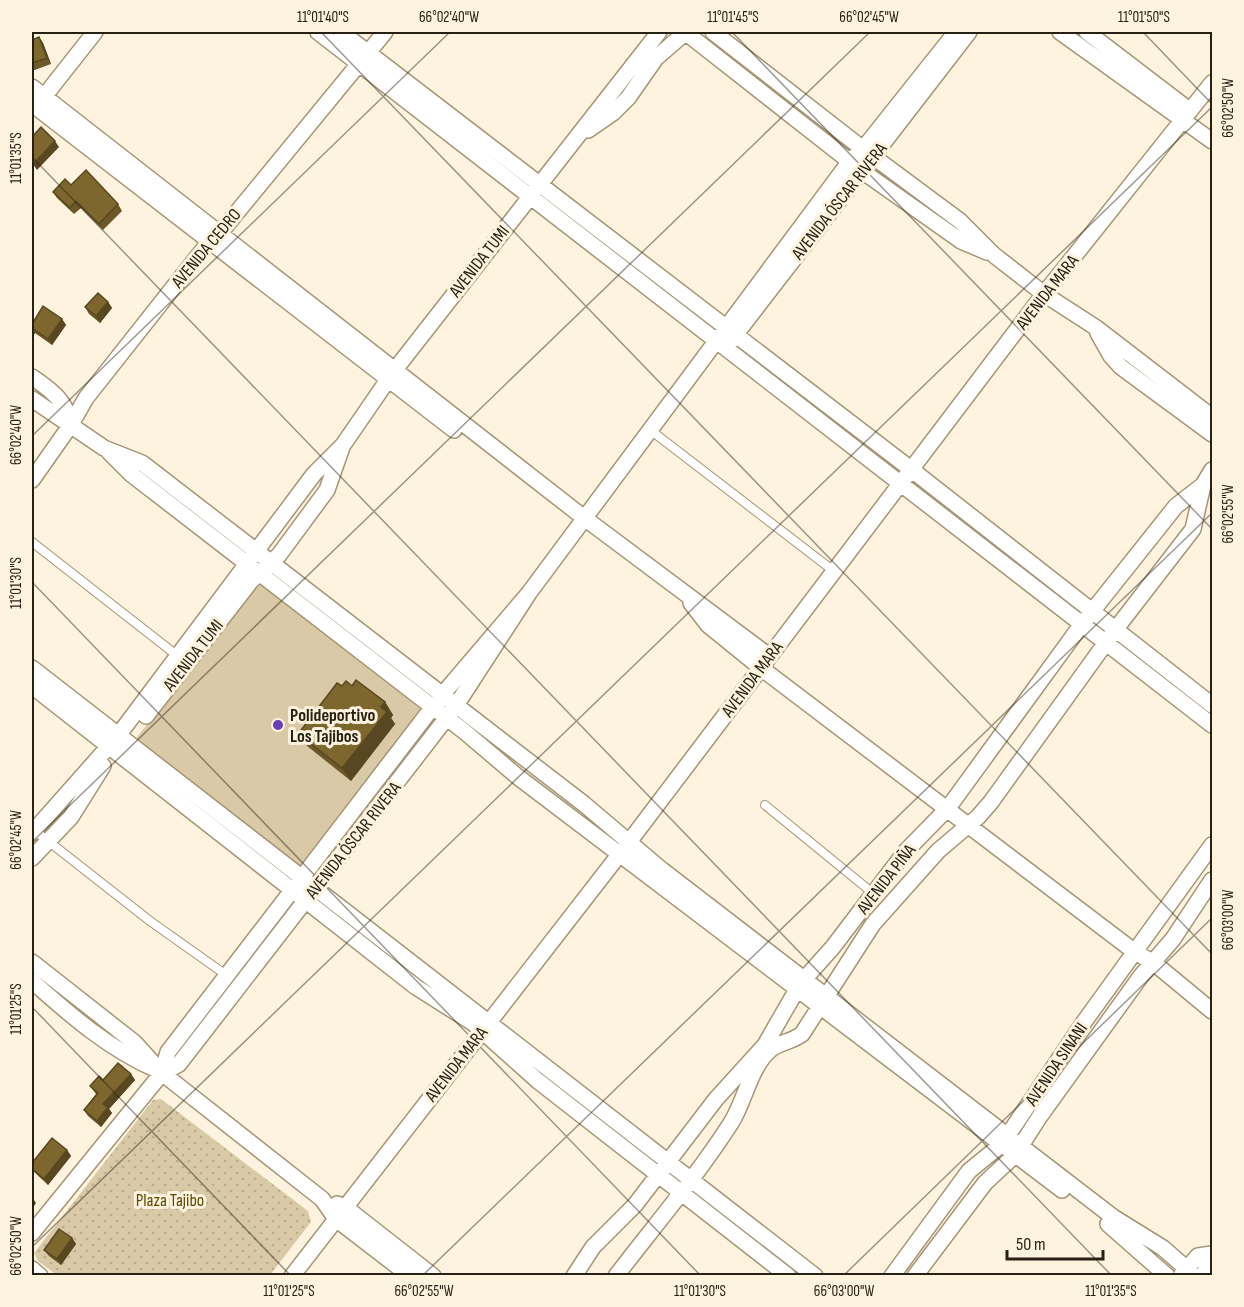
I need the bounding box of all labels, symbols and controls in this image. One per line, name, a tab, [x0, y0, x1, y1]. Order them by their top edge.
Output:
text: 11°01'40"S	[297, 8, 349, 27]
text: 66°02'40"W	[419, 8, 479, 27]
text: 11°01'45"S	[707, 8, 759, 27]
text: 66°02'45"W	[839, 8, 899, 27]
text: 11°01'50"S	[1118, 8, 1170, 27]
text: 66°02'50"W	[1219, 78, 1238, 138]
text: 11°01'35"S	[7, 132, 26, 184]
street label: AVENIDA ÓSCAR RIVERA	[787, 139, 892, 265]
street label: AVENIDA CEDRO	[167, 205, 246, 293]
street label: AVENIDA TUMI	[444, 221, 514, 302]
street label: AVENIDA MARA	[1011, 251, 1083, 335]
text: 66°02'40"W	[7, 405, 26, 465]
text: 66°02'55"W	[1219, 484, 1238, 544]
text: 11°01'30"S	[7, 557, 26, 609]
street label: AVENIDA TUMI	[158, 615, 228, 696]
street label: AVENIDA MARA	[717, 637, 788, 722]
place label: Polideportivo Los Tajibos	[290, 705, 376, 747]
marker: Polideportivo Los Tajibos	[271, 718, 285, 732]
street label: AVENIDA ÓSCAR RIVERA	[301, 778, 406, 904]
text: 66°02'45"W	[7, 810, 26, 870]
street label: AVENIDA PIÑA	[852, 840, 920, 919]
text: 66°03'00"W	[1219, 890, 1238, 950]
text: 11°01'25"S	[7, 983, 26, 1035]
street label: AVENIDA SINANI	[1020, 1019, 1092, 1111]
street label: AVENIDA MARA	[420, 1023, 492, 1107]
park label: Plaza Tajibo	[136, 1190, 204, 1211]
text: 66°02'50"W	[7, 1216, 26, 1276]
scale bar	[1007, 1223, 1103, 1261]
text: 50 m	[1016, 1234, 1046, 1255]
text: 11°01'25"S	[263, 1282, 315, 1301]
text: 66°02'55"W	[394, 1282, 454, 1301]
text: 11°01'30"S	[674, 1282, 726, 1301]
text: 66°03'00"W	[814, 1282, 874, 1301]
text: 11°01'35"S	[1085, 1282, 1137, 1301]

